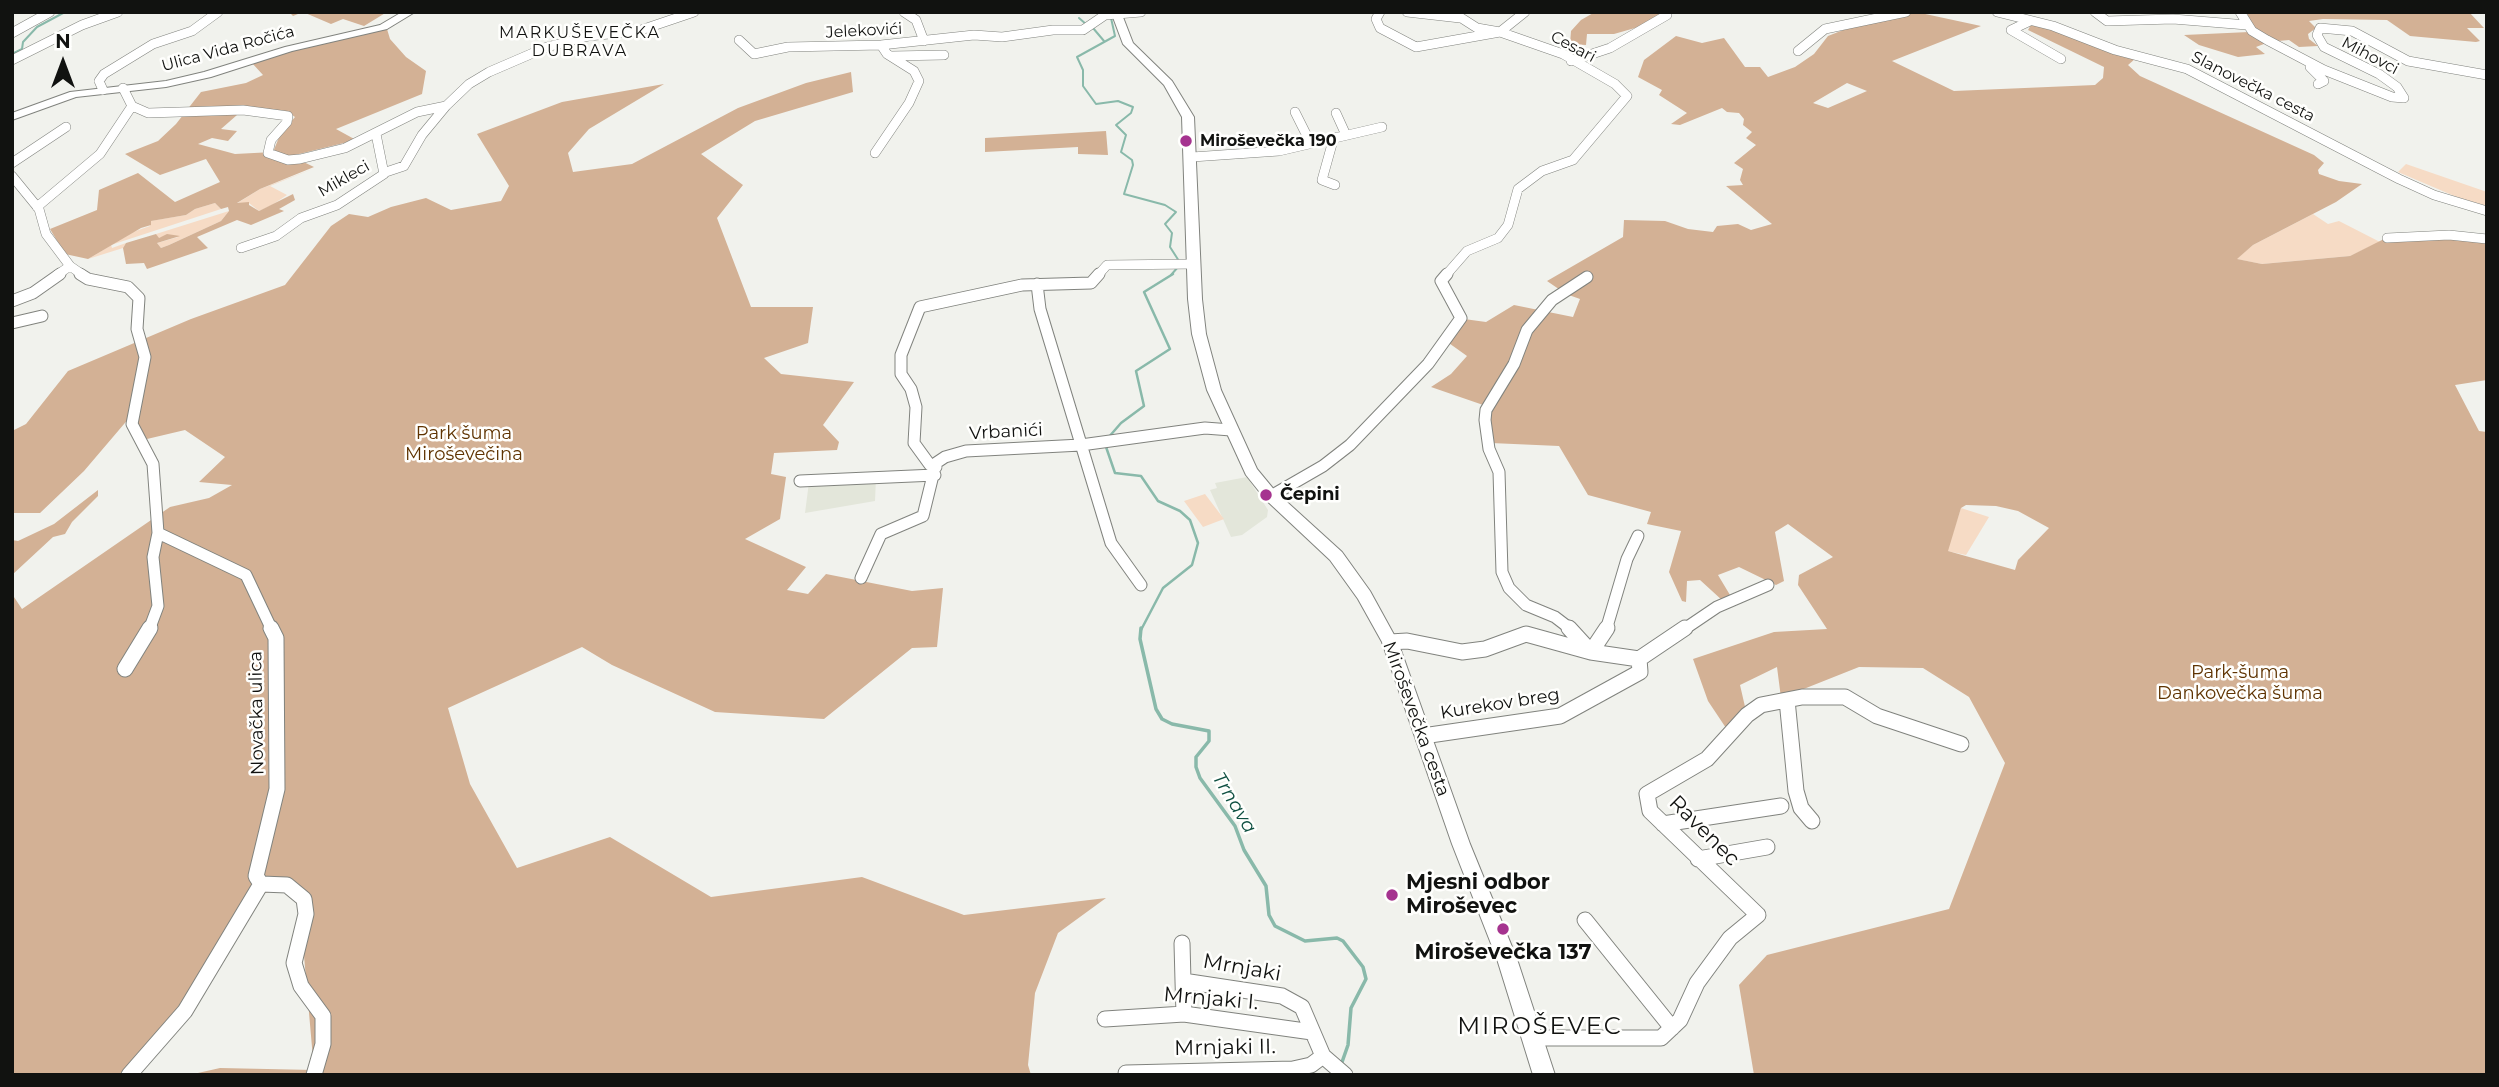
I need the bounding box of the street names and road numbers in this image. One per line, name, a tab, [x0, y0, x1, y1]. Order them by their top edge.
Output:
street label: Jelekovići	[825, 19, 903, 43]
street label: Ulica Vida Ročića	[159, 22, 297, 76]
street label: Cesari	[1547, 27, 1599, 67]
street label: Mihovci	[2338, 33, 2402, 79]
street label: Slanovečka cesta	[2188, 48, 2318, 126]
street label: Mikleci	[315, 157, 373, 201]
street label: Vrbanići	[969, 419, 1043, 445]
street label: Miroševečka cesta	[1378, 639, 1454, 799]
street label: Novačka ulica	[245, 651, 269, 775]
street label: Kurekov breg	[1439, 684, 1561, 724]
street label: Ravenec	[1663, 790, 1745, 872]
street label: Mrnjaki	[1201, 949, 1283, 987]
street label: Mrnjaki I.	[1163, 982, 1259, 1016]
street label: Mrnjaki II.	[1174, 1035, 1276, 1061]

